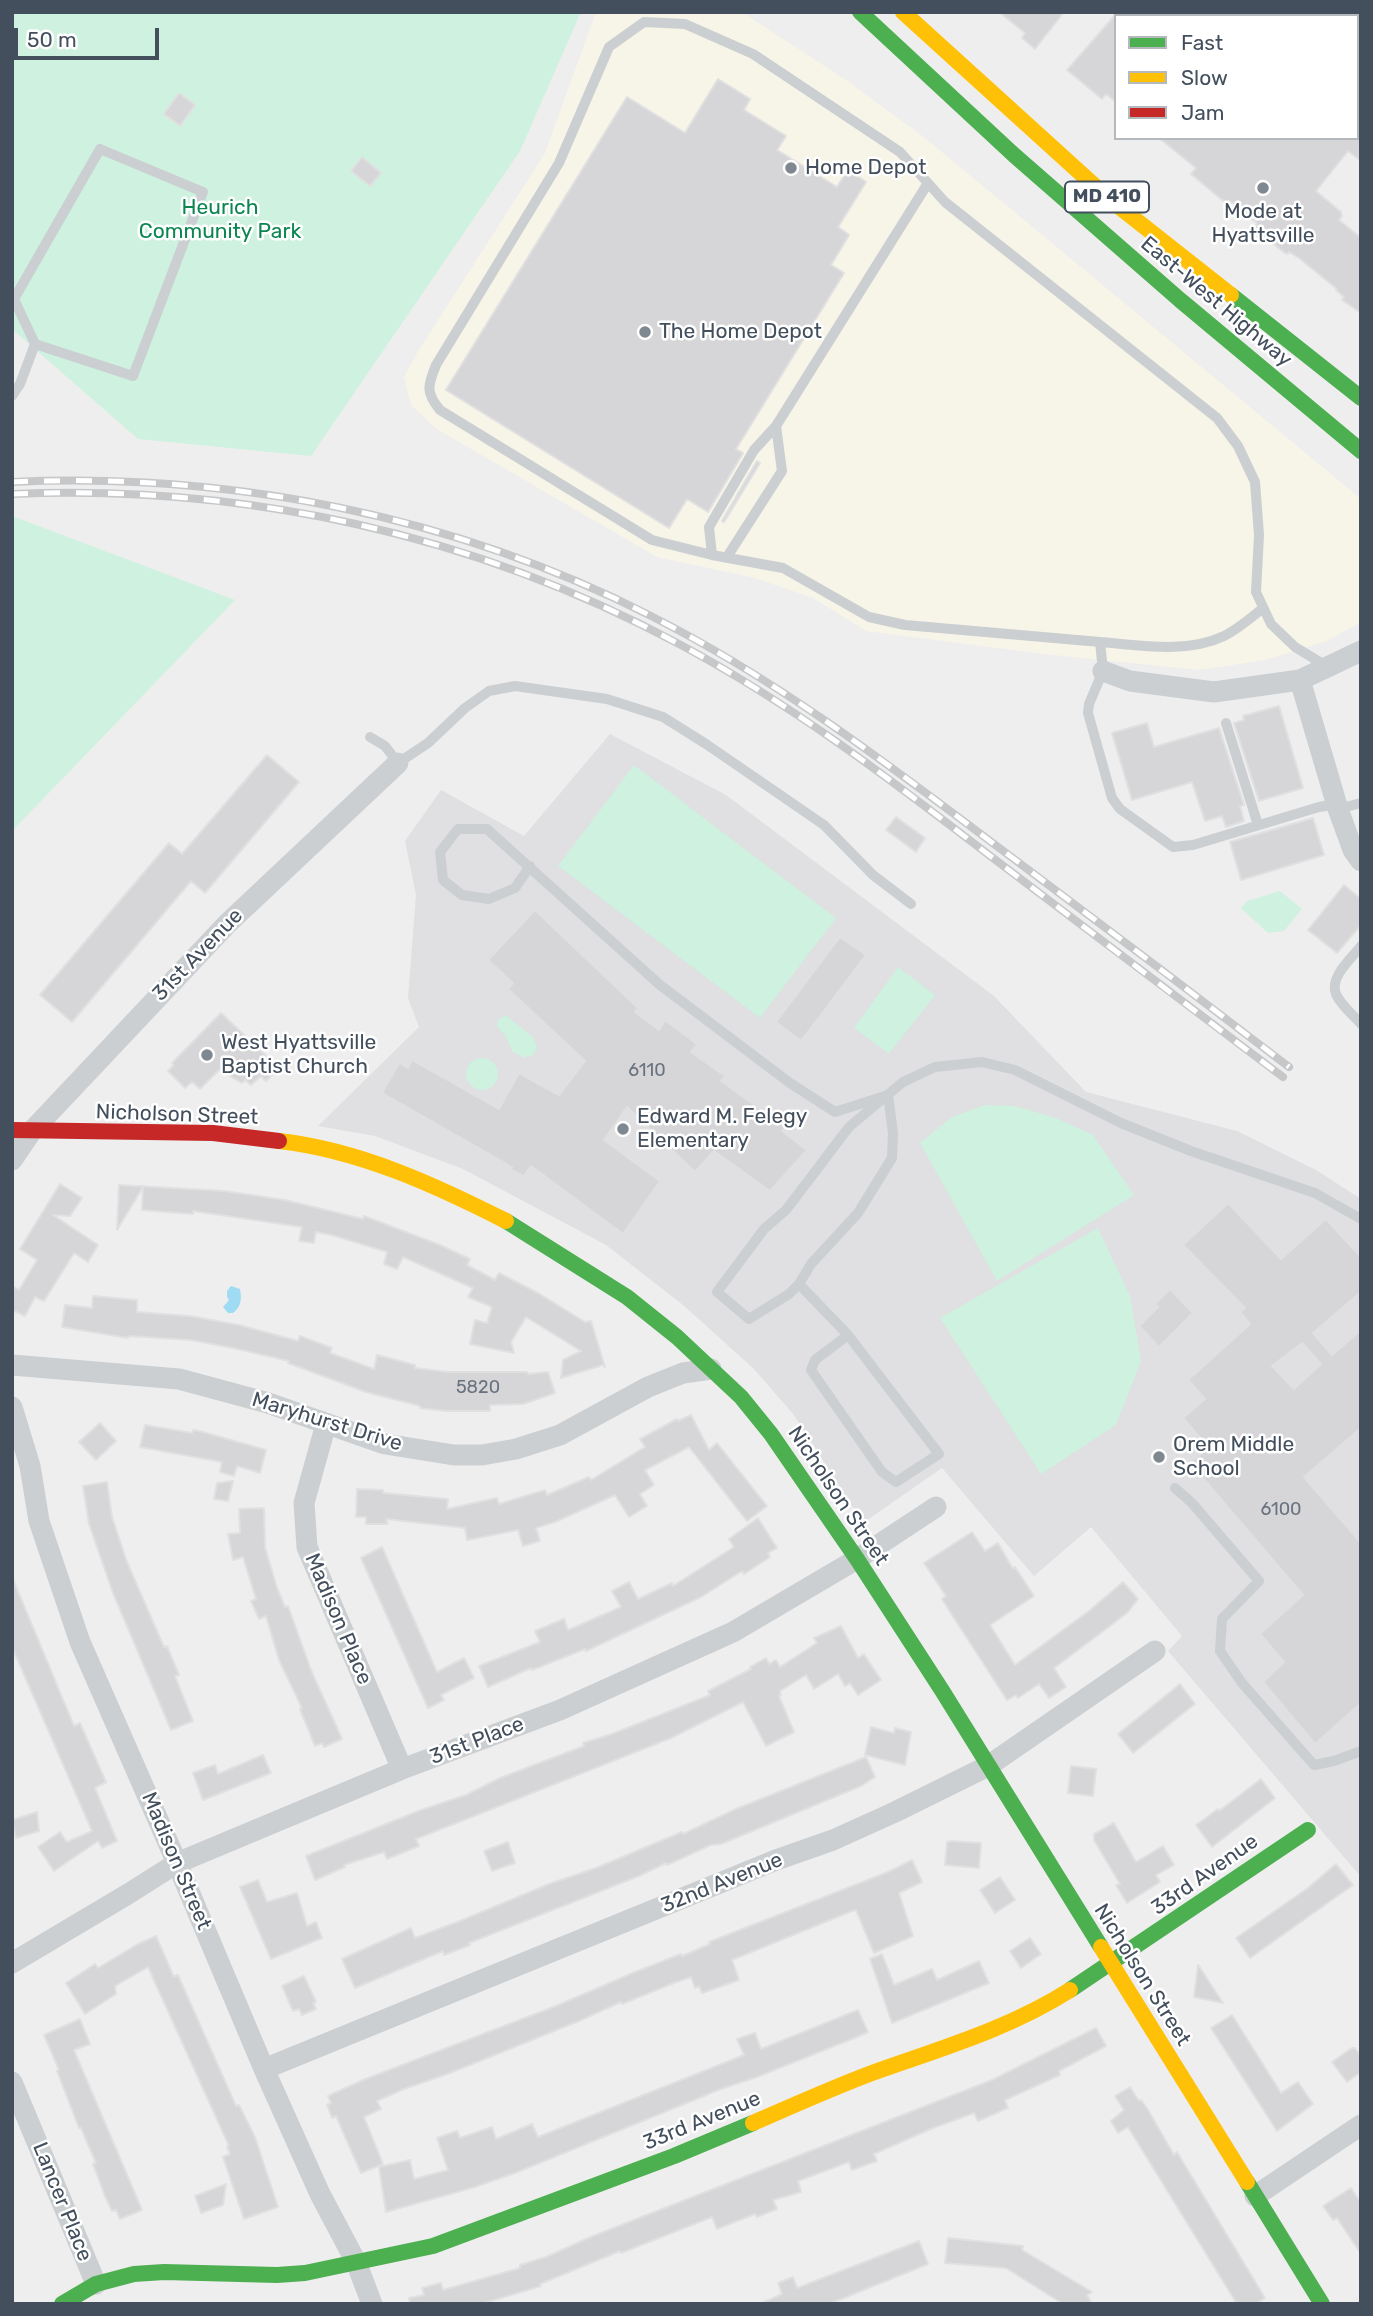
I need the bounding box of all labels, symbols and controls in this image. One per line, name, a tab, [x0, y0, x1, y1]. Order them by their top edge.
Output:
scale bar	[18, 14, 163, 58]
legend	[1114, 14, 1359, 140]
text: 50 m	[27, 27, 77, 52]
text: Fast	[1181, 30, 1223, 55]
text: Slow	[1181, 65, 1228, 90]
text: Jam	[1181, 100, 1225, 125]
place label: Home Depot	[805, 155, 927, 181]
marker: Home Depot	[783, 160, 799, 176]
marker: Mode at Hyattsville	[1255, 180, 1271, 196]
road number: MD 410	[1065, 182, 1149, 212]
park label: Heurich Community Park	[139, 195, 301, 245]
place label: Mode at Hyattsville	[1211, 199, 1315, 249]
street label: East-West Highway	[1135, 231, 1297, 373]
place label: The Home Depot	[659, 319, 822, 345]
marker: The Home Depot	[637, 324, 653, 340]
street label: 31st Avenue	[148, 904, 248, 1006]
place label: West Hyattsville Baptist Church	[221, 1030, 376, 1080]
marker: West Hyattsville Baptist Church	[199, 1047, 215, 1063]
house number: 6110	[628, 1060, 666, 1082]
street label: Nicholson Street	[95, 1100, 259, 1130]
place label: Edward M. Felegy Elementary	[637, 1104, 807, 1154]
marker: Edward M. Felegy Elementary	[615, 1121, 631, 1137]
house number: 5820	[456, 1377, 500, 1399]
street label: Maryhurst Drive	[249, 1387, 405, 1457]
street label: Nicholson Street	[782, 1422, 894, 1570]
place label: Orem Middle School	[1173, 1432, 1294, 1482]
marker: Orem Middle School	[1151, 1449, 1167, 1465]
house number: 6100	[1261, 1499, 1301, 1521]
street label: Madison Place	[299, 1550, 377, 1688]
street label: 31st Place	[426, 1712, 528, 1770]
street label: Madison Street	[136, 1788, 216, 1934]
street label: 33rd Avenue	[1147, 1829, 1263, 1921]
street label: 32nd Avenue	[658, 1847, 786, 1919]
street label: Nicholson Street	[1088, 1899, 1196, 2051]
street label: 33rd Avenue	[640, 2086, 764, 2156]
street label: Lancer Place	[27, 2139, 97, 2265]

